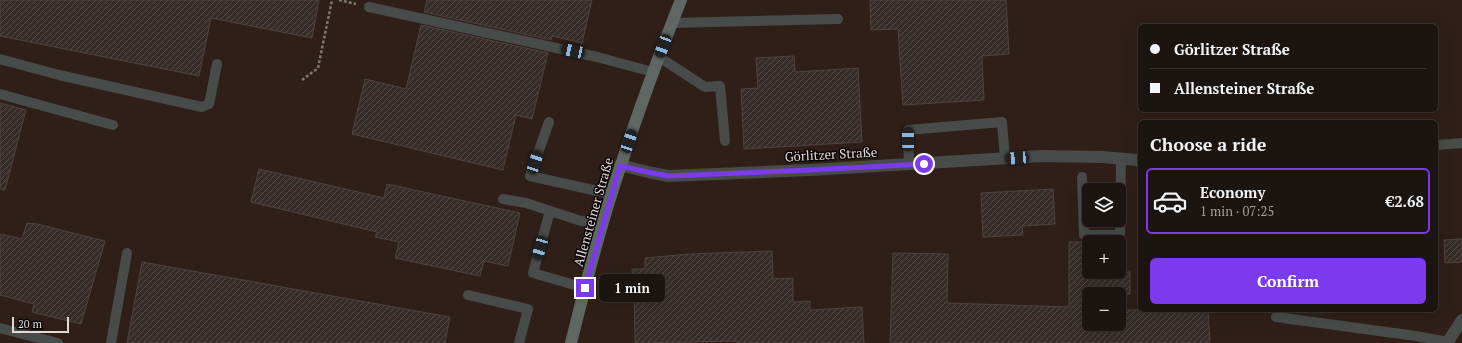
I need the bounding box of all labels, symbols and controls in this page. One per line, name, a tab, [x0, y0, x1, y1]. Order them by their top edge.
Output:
car	[653, 33, 673, 59]
text: Görlitzer Straße	[1174, 39, 1290, 59]
car	[560, 43, 586, 59]
text: Allensteiner Straße	[1174, 78, 1314, 98]
car	[902, 127, 914, 151]
car	[619, 128, 639, 154]
text: Choose a ride	[1150, 132, 1266, 156]
street label: Görlitzer Straße	[784, 143, 878, 165]
car	[526, 149, 544, 175]
car	[1005, 151, 1029, 165]
street label: Allensteiner Straße	[569, 155, 617, 269]
route start	[915, 155, 933, 173]
text: Economy	[1200, 182, 1265, 202]
map controls	[1082, 183, 1126, 331]
button: layers	[1082, 183, 1126, 227]
icon: car	[1152, 183, 1188, 219]
text: €2.68	[1386, 191, 1424, 211]
text: 1 min · 07:25	[1200, 202, 1274, 220]
car	[531, 235, 549, 261]
button: +	[1082, 235, 1126, 279]
button: Confirm	[1150, 258, 1426, 304]
callout: 1 min	[599, 274, 665, 302]
route end	[576, 279, 594, 297]
text: 1 min	[614, 279, 650, 297]
button: −	[1082, 287, 1126, 331]
scale bar	[12, 315, 69, 334]
text: 20 m	[18, 317, 42, 331]

